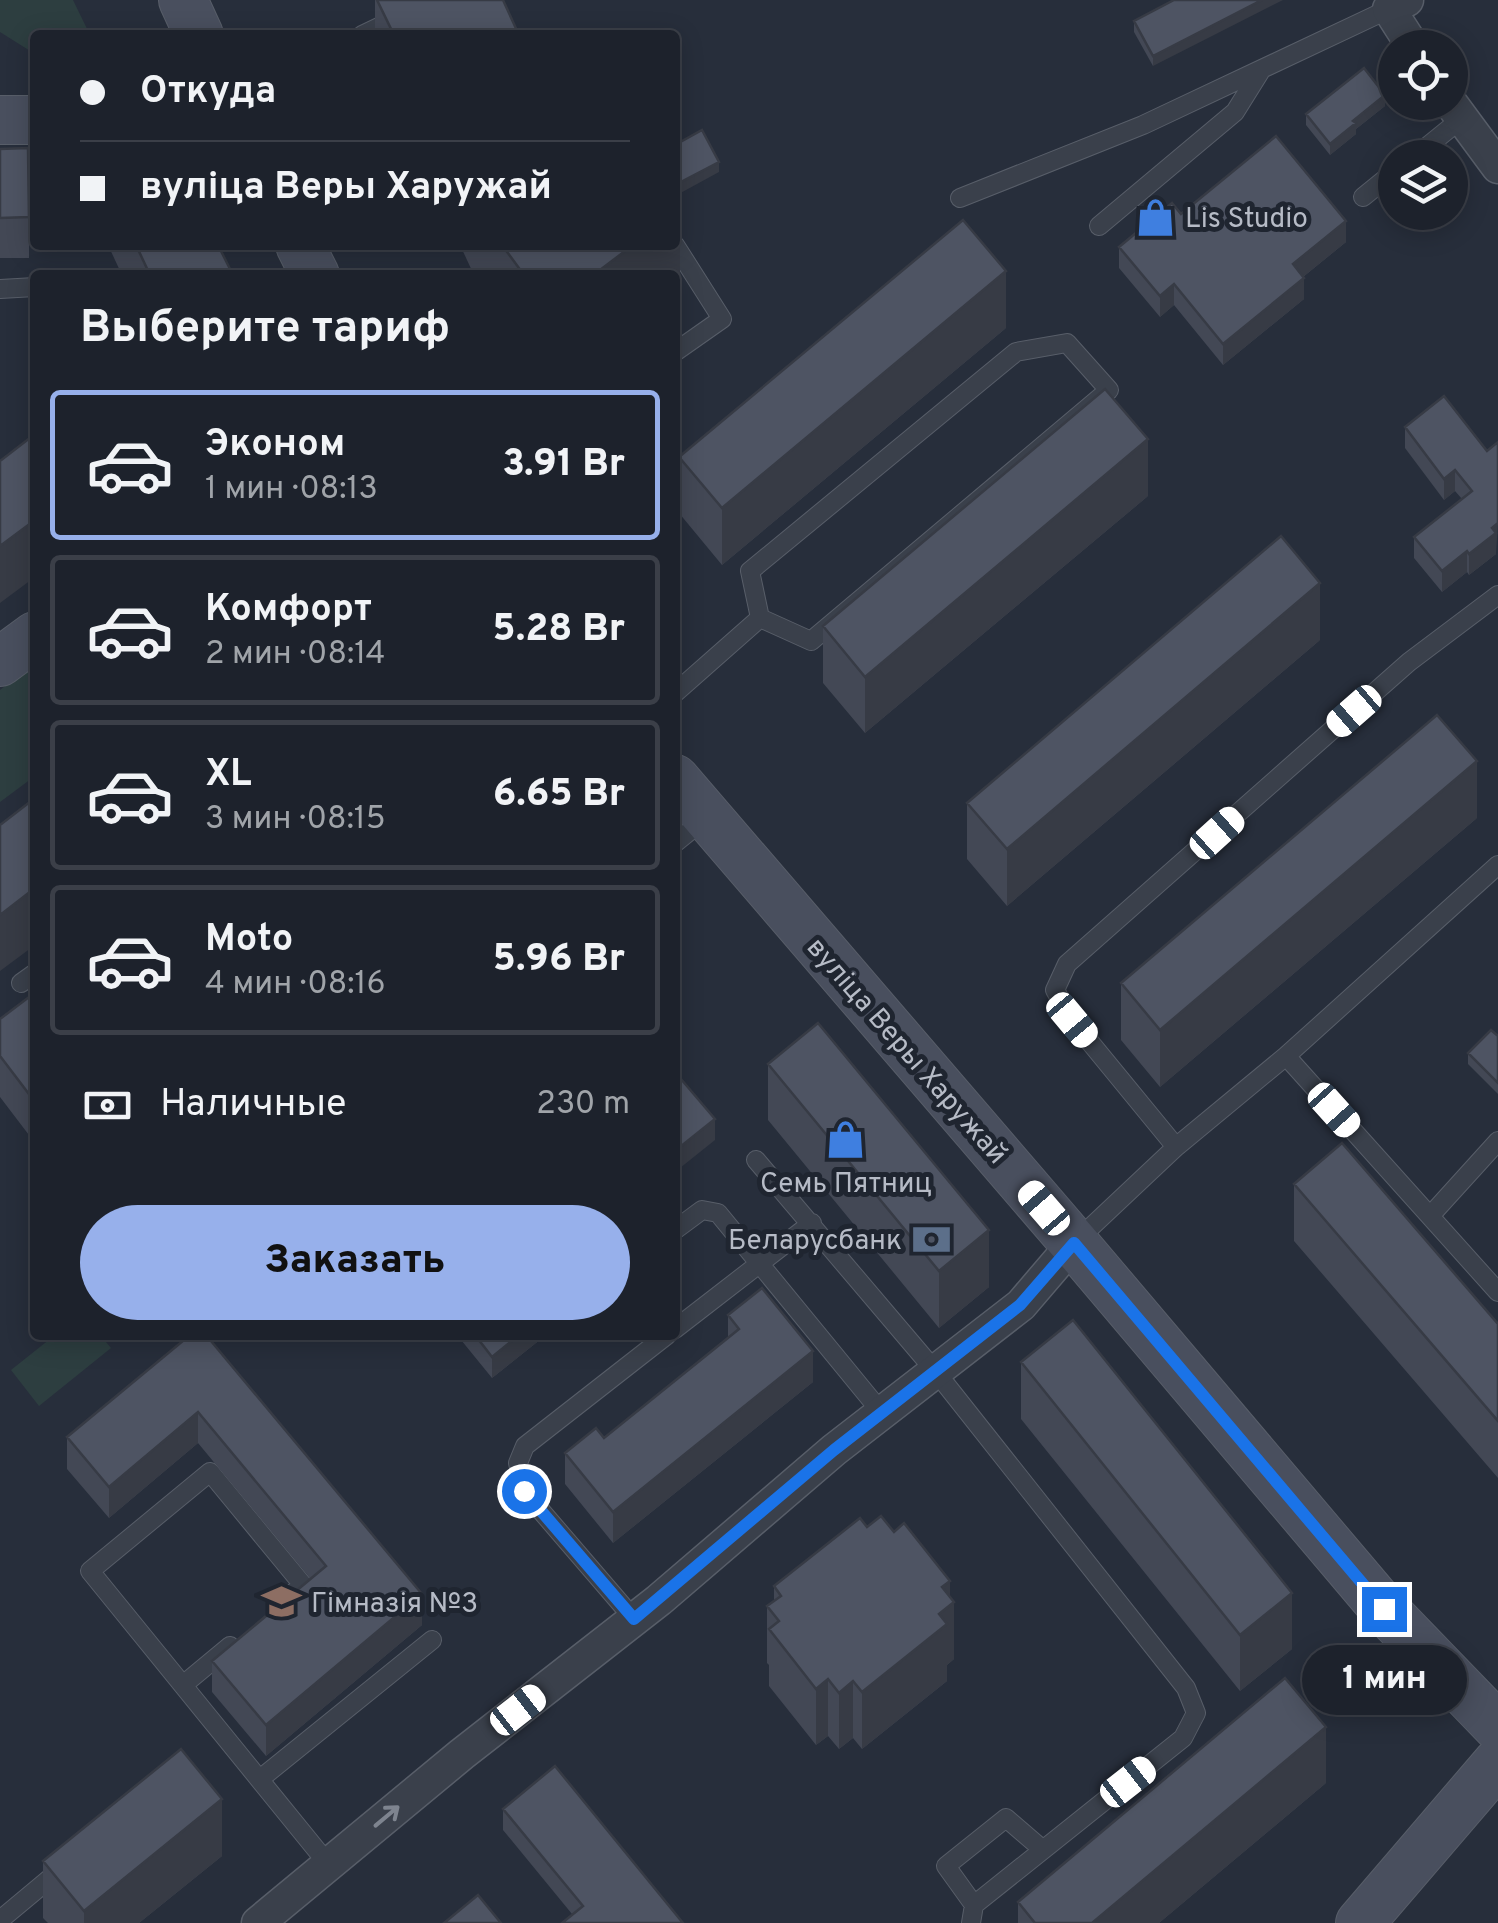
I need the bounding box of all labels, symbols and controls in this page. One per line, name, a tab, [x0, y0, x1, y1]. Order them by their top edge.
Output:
map controls	[1378, 30, 1468, 230]
button: locate	[1378, 30, 1468, 120]
text: Откуда	[140, 68, 276, 117]
button: layers	[1378, 140, 1468, 230]
text: вуліца Веры Харужай	[140, 164, 552, 213]
shop icon: Lis Studio	[1134, 196, 1176, 238]
place label: Lis Studio	[1185, 202, 1308, 238]
text: Выберите тариф	[80, 301, 450, 358]
icon: car	[85, 420, 175, 510]
text: Эконом	[205, 421, 345, 470]
text: 3.91 Br	[502, 441, 625, 490]
text: 1 мин · 08:13	[205, 470, 378, 510]
icon: car	[85, 585, 175, 675]
text: Комфорт	[205, 586, 372, 635]
text: 5.28 Br	[493, 606, 625, 655]
text: 2 мин · 08:14	[205, 635, 385, 675]
car	[1322, 680, 1386, 742]
icon: car	[85, 750, 175, 840]
text: XL	[205, 751, 252, 800]
text: 6.65 Br	[493, 771, 625, 820]
text: 3 мин · 08:15	[205, 800, 386, 840]
car	[1185, 802, 1249, 864]
icon: car	[85, 915, 175, 1005]
text: Moto	[205, 916, 293, 965]
street label: вуліца Веры Харужай	[797, 931, 1014, 1173]
text: 5.96 Br	[493, 936, 625, 985]
text: 4 мин · 08:16	[205, 965, 385, 1005]
car	[1041, 987, 1103, 1053]
icon: cash	[80, 1078, 135, 1133]
car	[1303, 1078, 1365, 1142]
text: Наличные	[160, 1081, 347, 1130]
text: 230 m	[536, 1085, 630, 1125]
shop icon: Семь Пятниц	[825, 1118, 867, 1160]
place label: Семь Пятниц	[760, 1167, 932, 1203]
car	[1013, 1176, 1075, 1240]
button: Заказать	[80, 1205, 630, 1320]
bank icon: Беларусбанк	[911, 1218, 953, 1260]
place label: Беларусбанк	[728, 1224, 902, 1260]
route start	[502, 1469, 547, 1514]
school or university icon: Гімназія №3	[260, 1581, 302, 1623]
place label: Гімназія №3	[311, 1587, 478, 1623]
route end	[1362, 1587, 1407, 1632]
callout: 1 мин	[1302, 1644, 1466, 1714]
text: 1 мин	[1342, 1660, 1427, 1700]
car	[485, 1680, 551, 1740]
car	[1095, 1752, 1161, 1812]
one-way arrow	[373, 1805, 399, 1827]

